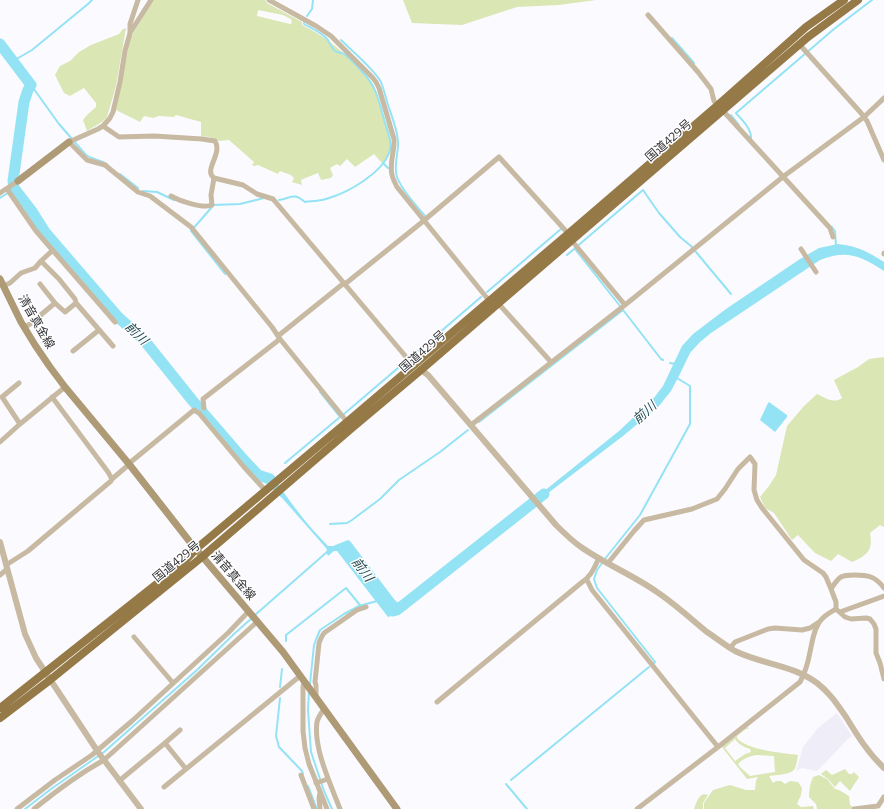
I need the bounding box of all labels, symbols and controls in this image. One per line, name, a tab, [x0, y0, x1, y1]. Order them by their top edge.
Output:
street label: 国道429号	[643, 117, 695, 165]
street label: 清音真金線	[15, 292, 57, 352]
water label: 前川	[121, 319, 151, 349]
street label: 国道429号	[397, 328, 449, 376]
water label: 前川	[630, 399, 660, 427]
street label: 国道429号	[150, 539, 204, 585]
street label: 清音真金線	[208, 549, 258, 603]
water label: 前川	[348, 555, 376, 585]

